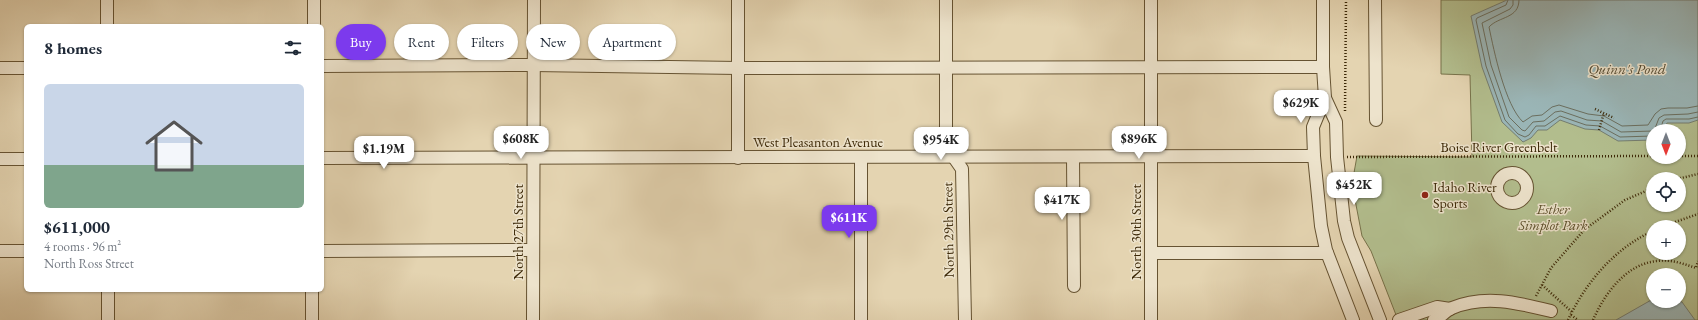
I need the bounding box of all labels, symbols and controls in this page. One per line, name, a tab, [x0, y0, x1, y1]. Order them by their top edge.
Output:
chip: Buy	[336, 24, 386, 60]
chip: Rent	[394, 24, 449, 60]
chip: Filters	[457, 24, 518, 60]
chip: New	[526, 24, 580, 60]
chip: Apartment	[588, 24, 676, 60]
text: 8 homes	[44, 37, 102, 59]
icon: filters	[282, 37, 304, 59]
water label: Quinn's Pond	[1588, 59, 1666, 78]
pin: $629K	[1273, 90, 1329, 124]
text: $629K	[1283, 94, 1319, 111]
icon: home	[138, 110, 210, 182]
north arrow	[1646, 124, 1686, 164]
map controls	[1646, 124, 1686, 308]
pin: $608K	[493, 126, 549, 160]
pin: $896K	[1111, 126, 1167, 160]
pin: $954K	[913, 127, 969, 161]
text: $608K	[503, 130, 539, 147]
text: $896K	[1121, 130, 1157, 147]
text: $954K	[923, 131, 959, 148]
street label: West Pleasanton Avenue	[753, 133, 884, 151]
pin: $1.19M	[351, 136, 417, 170]
street label: Boise River Greenbelt	[1441, 138, 1558, 156]
text: $1.19M	[363, 140, 405, 157]
pin: $452K	[1326, 172, 1382, 206]
button: locate	[1646, 172, 1686, 212]
text: $452K	[1336, 176, 1372, 193]
place label: Idaho River Sports	[1433, 178, 1497, 212]
street label: North 29th Street	[938, 181, 958, 278]
street label: North 27th Street	[509, 184, 527, 280]
street label: North 30th Street	[1127, 184, 1145, 280]
pin: $417K	[1034, 187, 1090, 221]
marker: Idaho River Sports	[1420, 190, 1430, 200]
text: $417K	[1044, 191, 1080, 208]
park label: Esther Simplot Park	[1517, 200, 1588, 234]
pin: $611K	[821, 205, 877, 239]
text: $611K	[831, 209, 867, 226]
text: $611,000	[44, 216, 110, 238]
button: +	[1646, 220, 1686, 260]
text: 4 rooms · 96 m²	[44, 238, 121, 255]
text: North Ross Street	[44, 255, 134, 272]
button: −	[1646, 268, 1686, 308]

